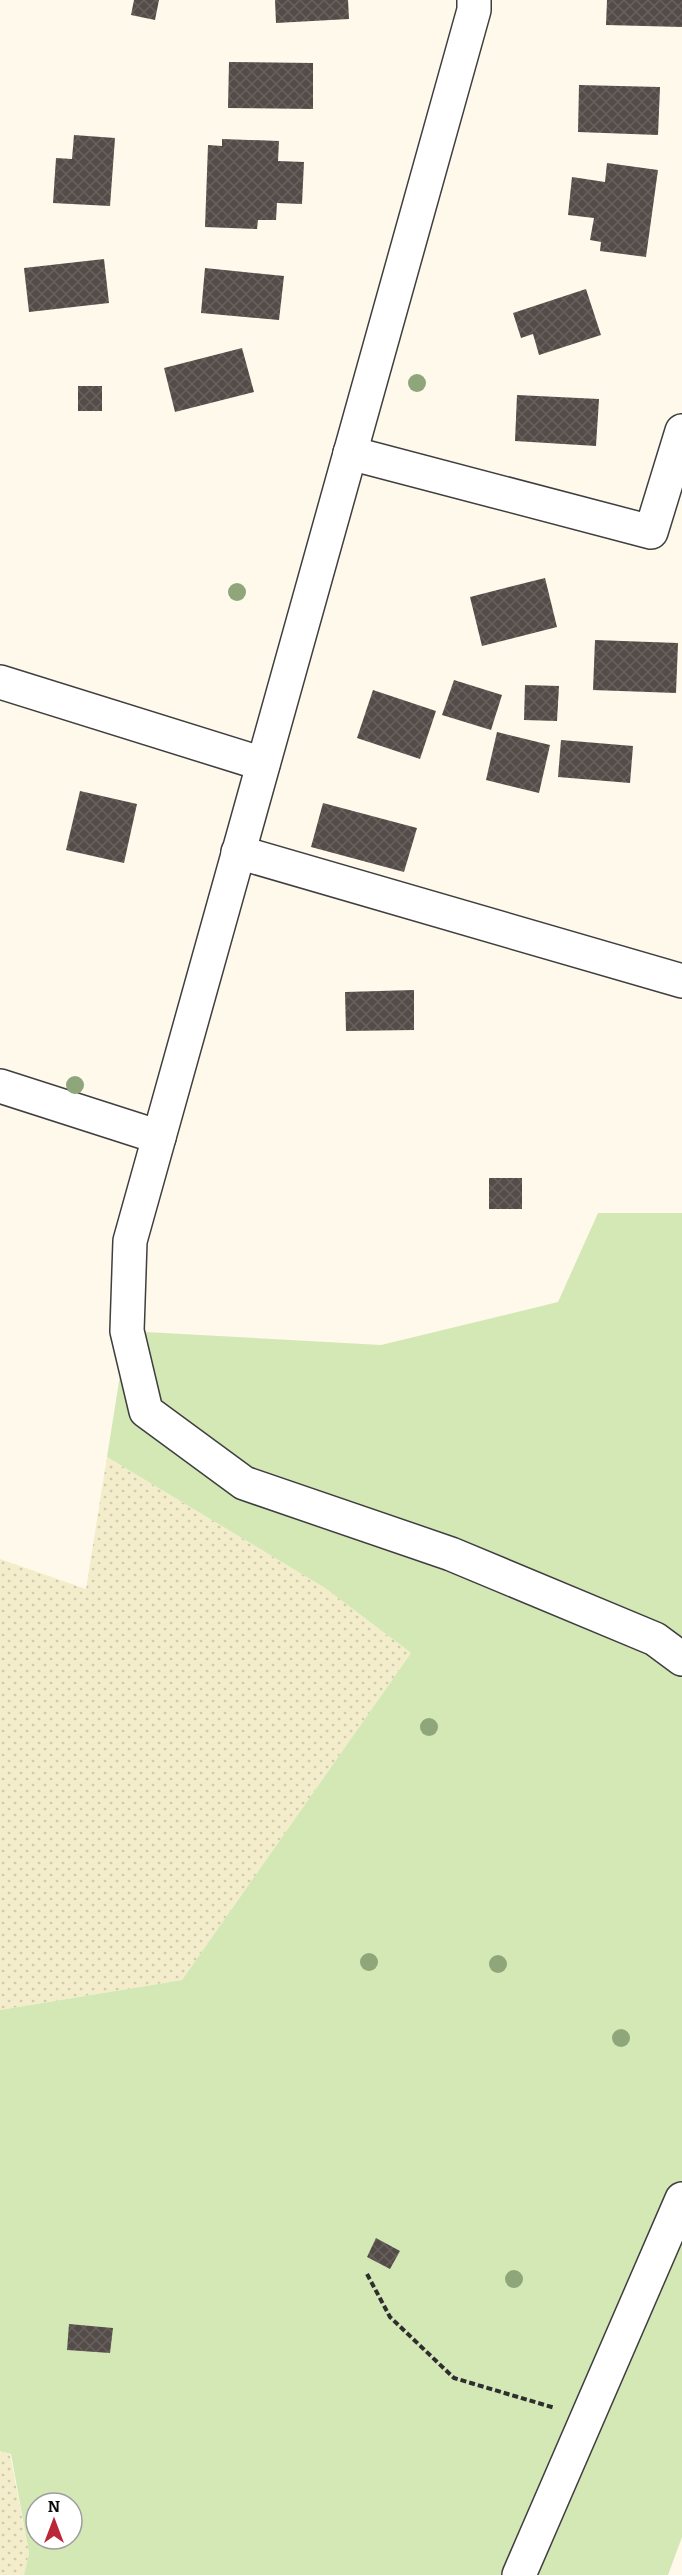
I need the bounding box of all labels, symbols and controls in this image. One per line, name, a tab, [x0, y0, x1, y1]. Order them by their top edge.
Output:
north arrow	[24, 2491, 84, 2551]
text: N	[48, 2497, 60, 2516]

